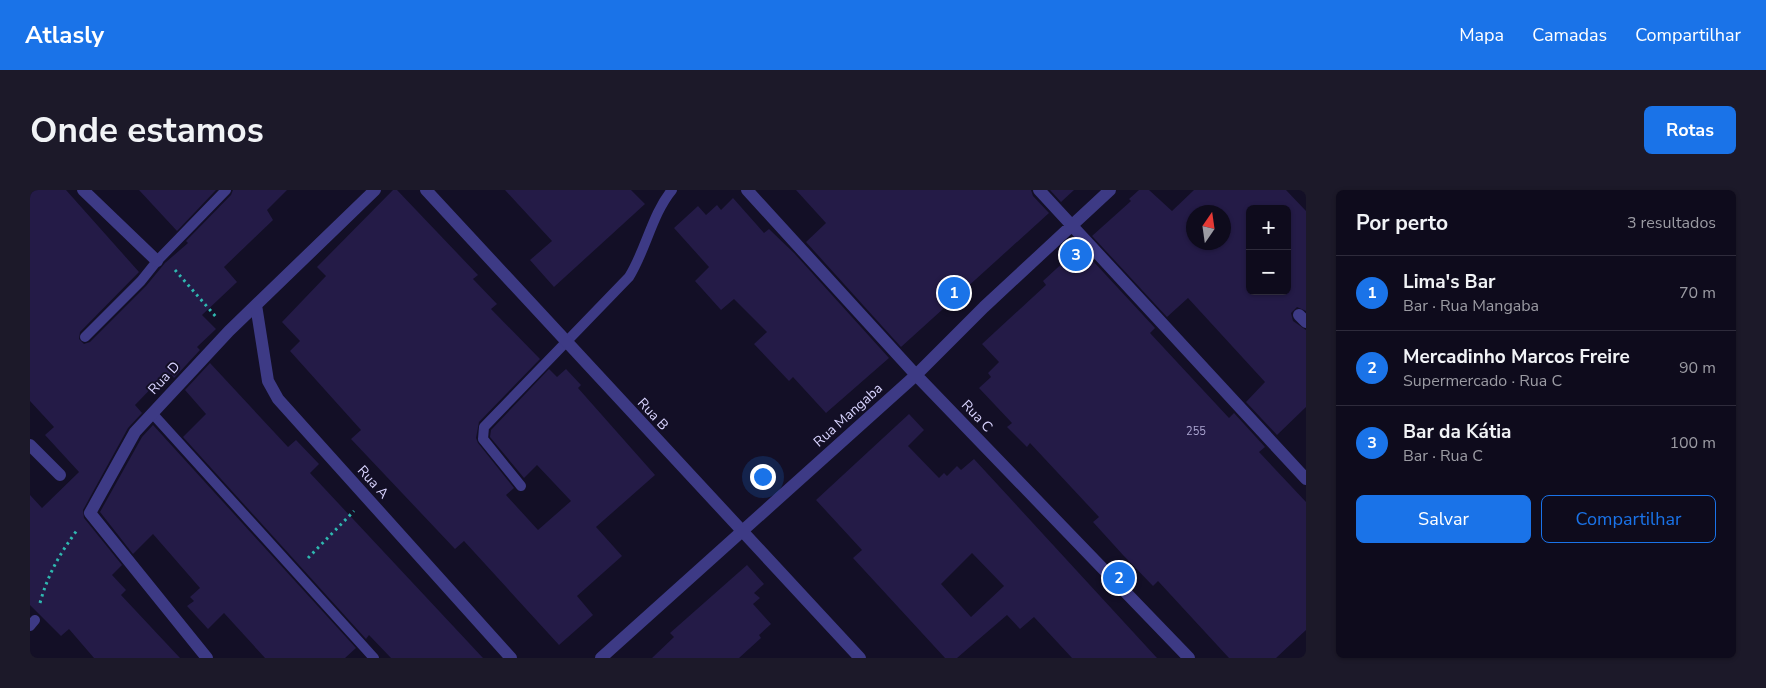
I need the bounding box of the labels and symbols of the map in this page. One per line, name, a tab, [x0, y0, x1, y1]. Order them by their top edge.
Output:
north arrow	[1186, 205, 1231, 250]
pin: 3	[1060, 236, 1092, 274]
pin: 1	[938, 274, 970, 312]
street label: Rua D	[144, 357, 184, 399]
street label: Rua Mangaba	[809, 379, 887, 451]
street label: Rua B	[633, 394, 673, 434]
street label: Rua C	[957, 396, 997, 436]
house number: 255	[1186, 424, 1206, 439]
street label: Rua A	[353, 461, 393, 503]
your location	[750, 464, 776, 490]
pin: 2	[1103, 559, 1135, 597]

